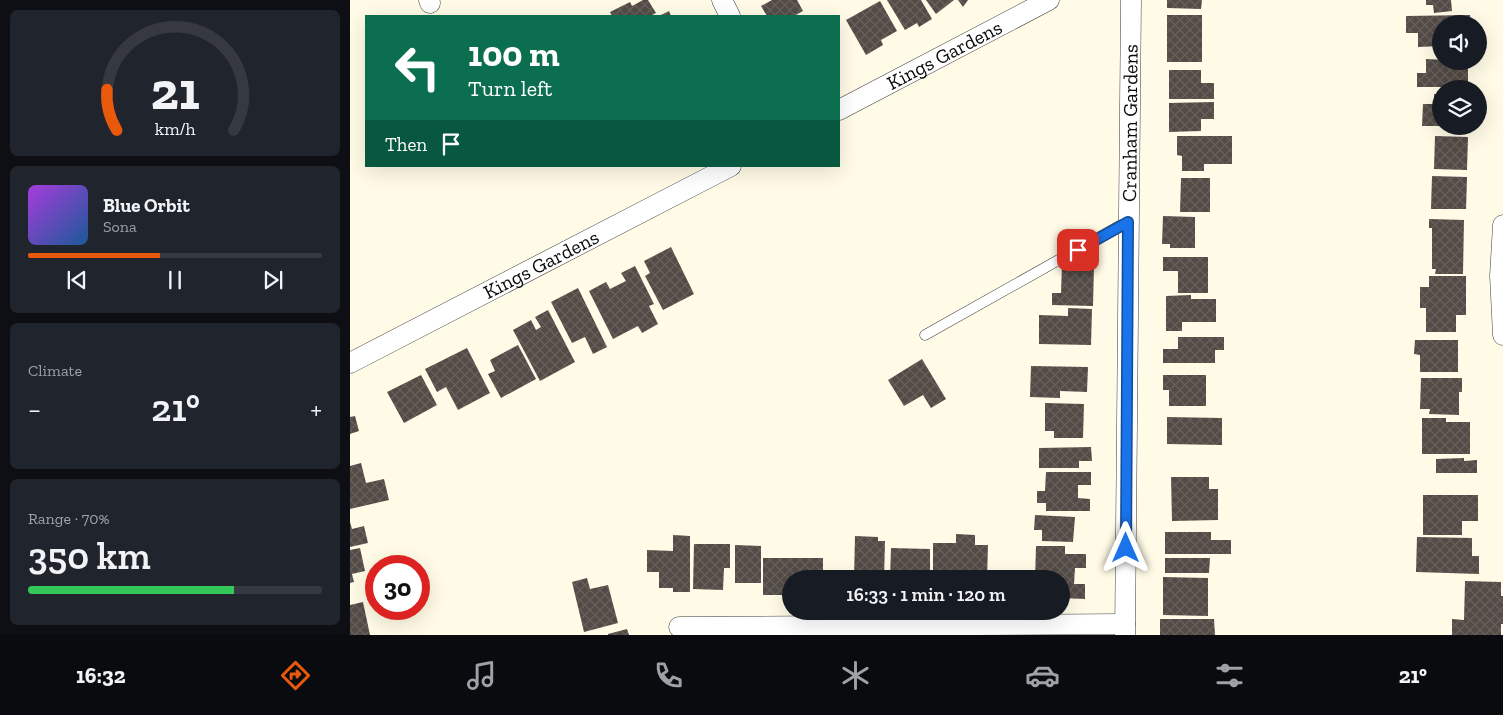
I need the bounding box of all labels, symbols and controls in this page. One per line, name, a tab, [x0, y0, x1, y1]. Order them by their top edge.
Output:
street label: Kings Gardens	[883, 15, 1006, 95]
map controls	[1432, 15, 1487, 135]
button: sound	[1432, 15, 1487, 70]
text: 100 m	[468, 33, 560, 75]
icon: left	[385, 35, 450, 100]
street label: Cranham Gardens	[1117, 44, 1143, 202]
text: 21	[151, 60, 199, 122]
text: Turn left	[468, 75, 552, 102]
button: layers	[1432, 80, 1487, 135]
text: km/h	[155, 118, 195, 140]
icon: arrive	[437, 130, 465, 158]
text: Then	[385, 133, 427, 156]
text: Blue Orbit	[103, 194, 190, 217]
text: Sona	[103, 217, 137, 236]
street label: Kings Gardens	[479, 224, 603, 304]
pin	[1057, 229, 1099, 271]
icon: arrive	[1064, 236, 1092, 264]
icon: previous	[63, 266, 91, 294]
icon: pause	[161, 266, 189, 294]
icon: next	[259, 266, 287, 294]
text: Climate	[28, 361, 82, 380]
text: 21°	[151, 385, 200, 431]
text: −	[28, 393, 41, 426]
text: +	[310, 393, 322, 426]
text: Range · 70%	[28, 509, 110, 528]
position arrow	[1099, 521, 1151, 573]
text: 350 km	[28, 533, 150, 579]
speed limit sign: 30	[365, 555, 430, 620]
text: 16:33 · 1 min · 120 m	[846, 583, 1006, 606]
icon: directions	[278, 658, 313, 693]
icon: music	[464, 658, 499, 693]
icon: phone	[651, 658, 686, 693]
icon: climate	[838, 658, 873, 693]
icon: car	[1025, 658, 1060, 693]
icon: filters	[1212, 658, 1247, 693]
text: 16:32	[76, 662, 126, 689]
text: 21°	[1399, 662, 1427, 689]

